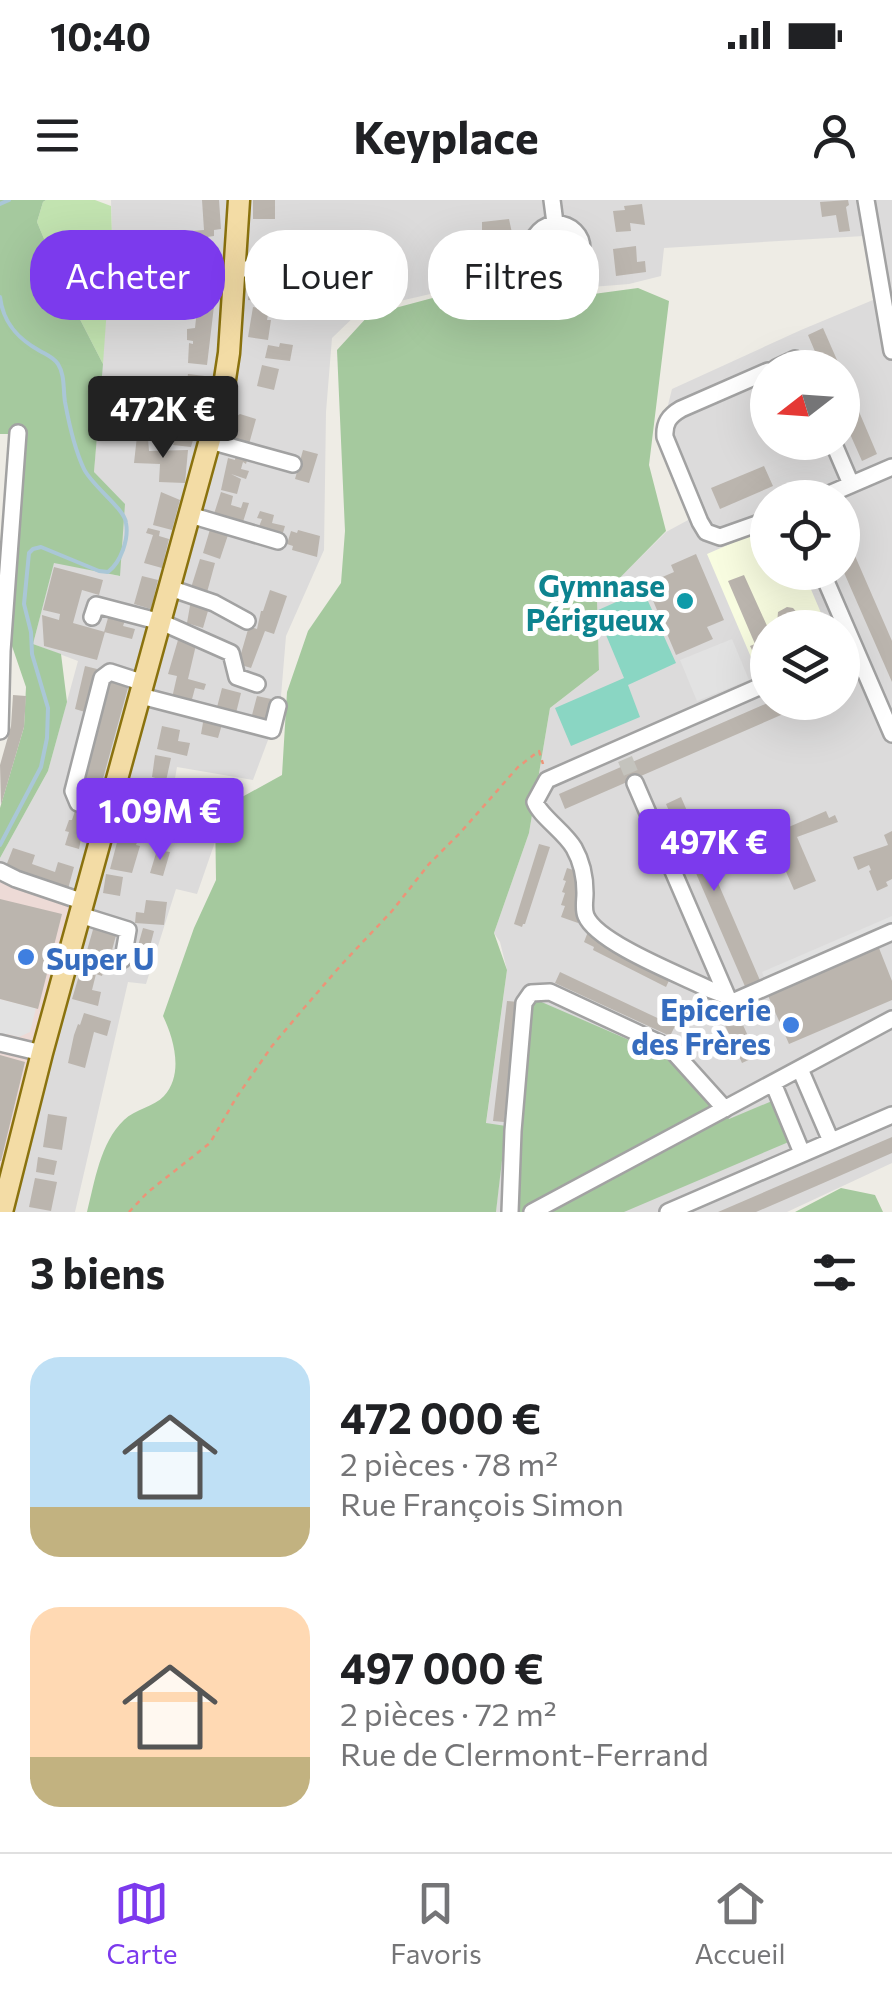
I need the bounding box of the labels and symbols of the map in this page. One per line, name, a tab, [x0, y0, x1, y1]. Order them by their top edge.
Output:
north arrow	[750, 350, 860, 460]
pin: 472K €	[82, 376, 244, 461]
place label: Gymnase Périgueux	[526, 566, 665, 637]
marker: Gymnase Périgueux	[674, 590, 696, 612]
pin: 1.09M €	[68, 778, 252, 863]
pin: 497K €	[633, 809, 795, 894]
place label: Super U	[46, 939, 155, 976]
marker: Super U	[15, 946, 37, 968]
place label: Epicerie des Frères	[631, 990, 771, 1061]
marker: Epicerie des Frères	[780, 1014, 802, 1036]

